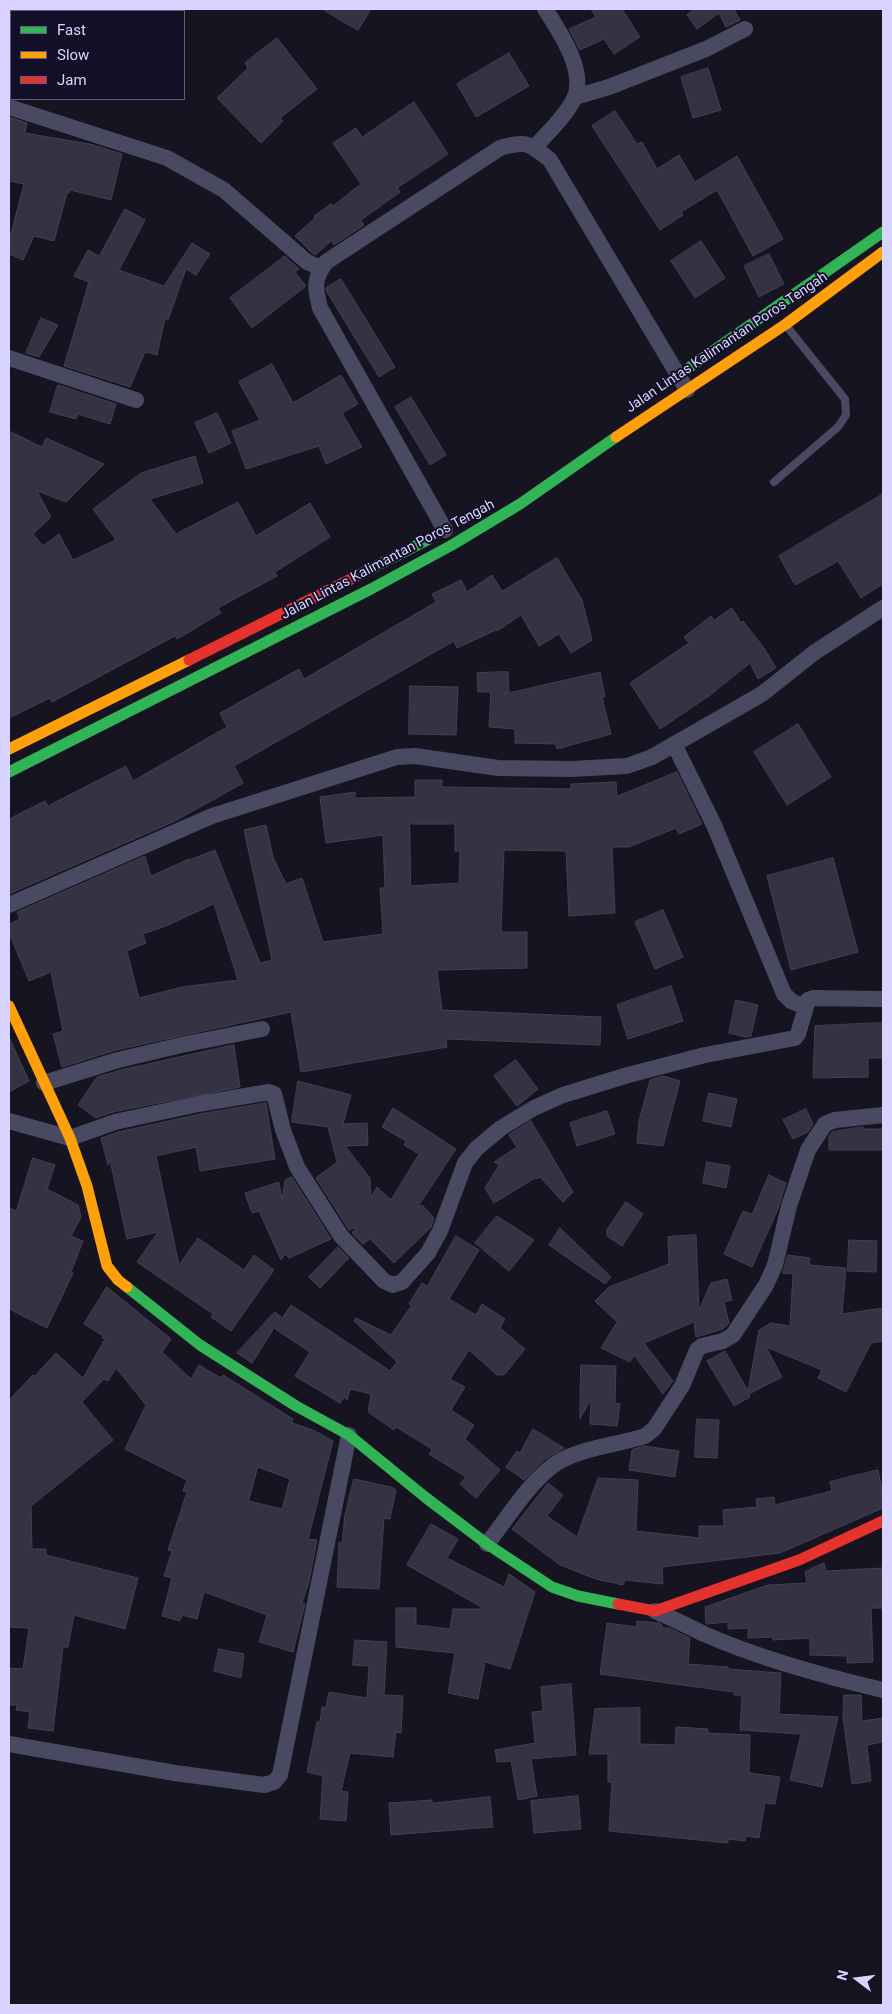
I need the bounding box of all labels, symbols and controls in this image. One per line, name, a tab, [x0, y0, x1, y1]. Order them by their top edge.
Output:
legend	[10, 10, 185, 100]
text: Fast	[57, 21, 86, 39]
text: Slow	[57, 46, 89, 64]
text: Jam	[57, 71, 87, 89]
street label: Jalan Lintas Kalimantan Poros Tengah	[623, 269, 831, 417]
street label: Jalan Lintas Kalimantan Poros Tengah	[278, 496, 498, 624]
north arrow	[832, 1954, 882, 2004]
text: N	[834, 1968, 852, 1982]

